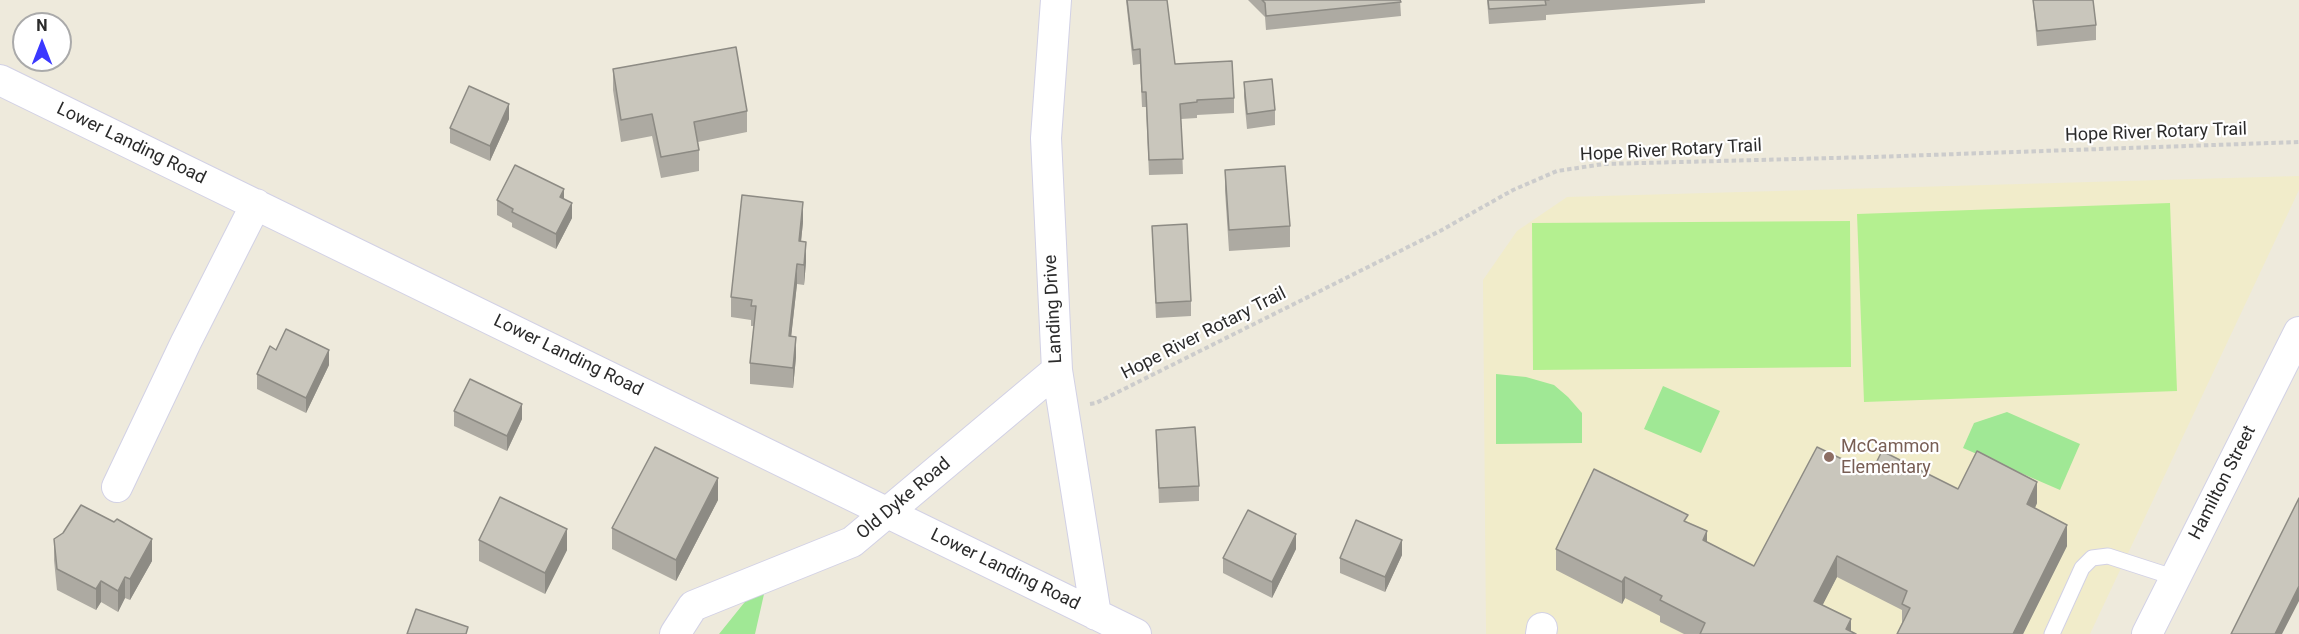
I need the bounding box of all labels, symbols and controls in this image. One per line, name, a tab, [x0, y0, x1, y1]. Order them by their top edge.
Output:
north arrow	[12, 12, 72, 72]
text: N	[36, 16, 48, 35]
street label: Lower Landing Road	[53, 98, 209, 190]
street label: Hope River Rotary Trail	[2065, 119, 2247, 147]
street label: Hope River Rotary Trail	[1580, 135, 1762, 167]
street label: Landing Drive	[1040, 254, 1068, 364]
street label: Hope River Rotary Trail	[1118, 283, 1290, 385]
street label: Lower Landing Road	[490, 310, 646, 402]
street label: Hamilton Street	[2185, 422, 2261, 544]
place label: McCammon Elementary	[1841, 436, 1939, 478]
marker: McCammon Elementary	[1822, 450, 1836, 464]
street label: Old Dyke Road	[853, 453, 955, 545]
street label: Lower Landing Road	[927, 524, 1083, 616]

